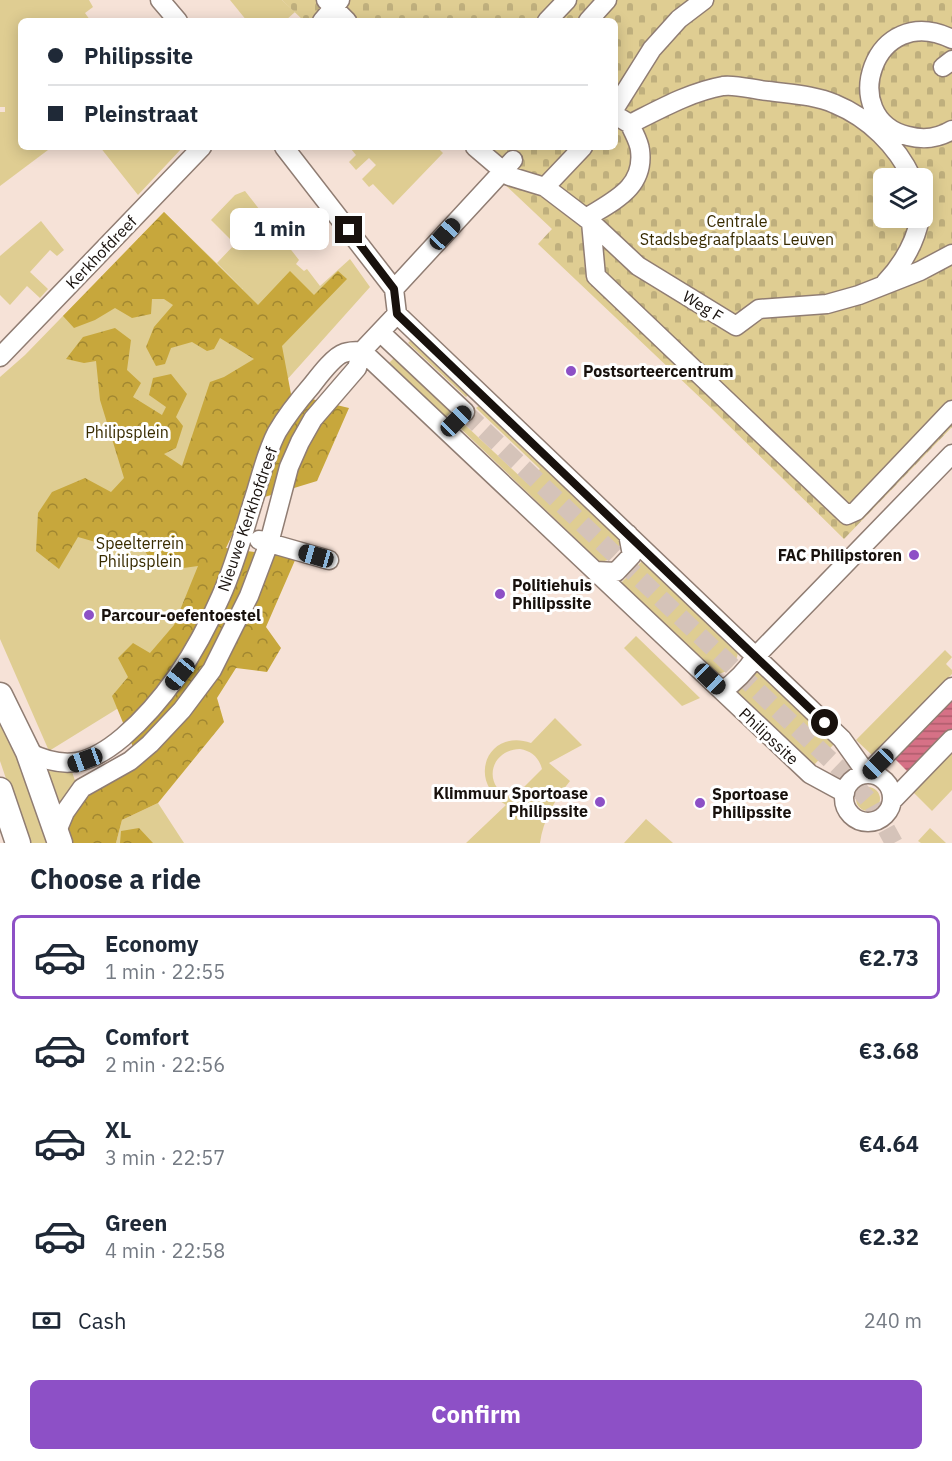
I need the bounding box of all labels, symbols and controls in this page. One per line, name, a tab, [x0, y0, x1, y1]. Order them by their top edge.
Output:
text: Philipssite	[84, 41, 193, 70]
text: Pleinstraat	[84, 99, 198, 128]
map controls	[873, 168, 933, 228]
button: layers	[873, 168, 933, 228]
callout: 1 min	[229, 209, 328, 251]
street label: Kerkhofdreef	[61, 211, 141, 293]
park label: Centrale Stadsbegraafplaats Leuven	[640, 211, 834, 249]
text: 1 min	[253, 215, 306, 242]
car	[426, 215, 464, 253]
route end	[335, 216, 362, 243]
street label: Weg F	[679, 286, 727, 326]
place label: Postsorteercentrum	[583, 361, 733, 381]
marker: Postsorteercentrum	[564, 364, 578, 378]
car	[437, 402, 475, 440]
park label: Philipsplein	[85, 422, 169, 442]
street label: Nieuwe Kerkhofdreef	[213, 444, 281, 594]
park label: Speelterrein Philipsplein	[96, 533, 184, 571]
car	[296, 542, 336, 570]
place label: FAC Philipstoren	[778, 545, 902, 565]
marker: FAC Philipstoren	[907, 548, 921, 562]
place label: Politiehuis Philipssite	[512, 575, 592, 613]
marker: Politiehuis Philipssite	[493, 587, 507, 601]
place label: Parcour-oefentoestel	[101, 605, 261, 625]
marker: Parcour-oefentoestel	[82, 608, 96, 622]
car	[162, 654, 198, 694]
car	[691, 660, 729, 698]
street label: Philipssite	[735, 703, 803, 769]
route start	[811, 709, 838, 736]
car	[65, 745, 105, 775]
car	[859, 745, 897, 783]
place label: Klimmuur Sportoase Philipssite	[433, 783, 588, 821]
place label: Sportoase Philipssite	[712, 784, 791, 822]
marker: Klimmuur Sportoase Philipssite	[593, 795, 607, 809]
marker: Sportoase Philipssite	[693, 796, 707, 810]
text: Choose a ride	[30, 861, 201, 896]
text: Economy	[105, 929, 199, 958]
icon: car	[33, 930, 87, 984]
text: €2.73	[859, 943, 919, 972]
text: 1 min · 22:55	[105, 958, 225, 985]
text: Comfort	[105, 1022, 189, 1051]
icon: car	[33, 1023, 87, 1077]
text: €3.68	[859, 1036, 919, 1065]
text: 2 min · 22:56	[105, 1051, 225, 1078]
text: XL	[105, 1115, 131, 1144]
icon: car	[33, 1116, 87, 1170]
text: €4.64	[859, 1129, 919, 1158]
text: 3 min · 22:57	[105, 1144, 225, 1171]
text: Green	[105, 1208, 167, 1237]
icon: car	[33, 1209, 87, 1263]
text: €2.32	[859, 1222, 919, 1251]
text: 4 min · 22:58	[105, 1237, 225, 1264]
icon: cash	[30, 1304, 63, 1337]
text: Cash	[78, 1306, 127, 1335]
text: 240 m	[864, 1307, 922, 1334]
button: Confirm	[30, 1380, 922, 1449]

